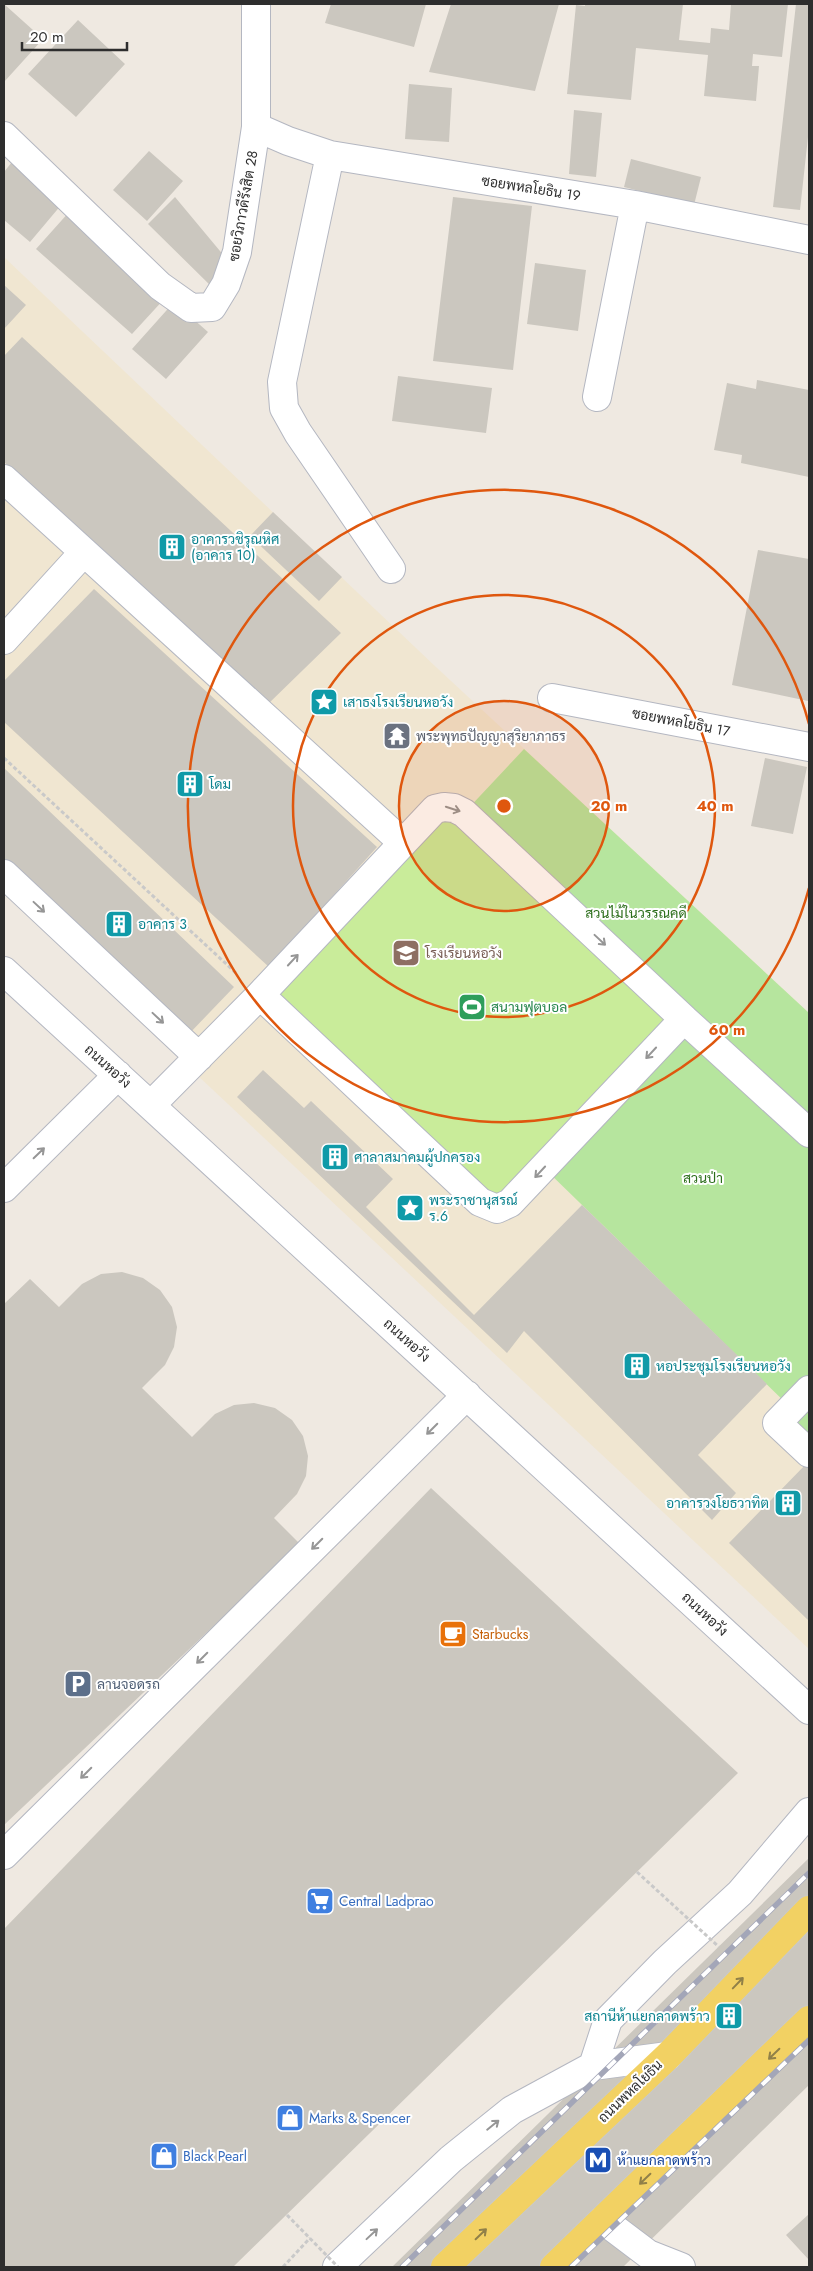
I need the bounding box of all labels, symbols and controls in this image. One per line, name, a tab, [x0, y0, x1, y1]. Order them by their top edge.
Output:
scale bar	[22, 20, 128, 52]
text: 20 m	[30, 26, 64, 48]
street label: ซอยวิภาวดีรังสิต 28	[223, 149, 263, 263]
street label: ซอยพหลโยธิน 19	[480, 170, 582, 206]
place label: อาคารวชิรุณหิศ (อาคาร 10)	[191, 529, 279, 565]
building icon: อาคารวชิรุณหิศ (อาคาร 10)	[157, 532, 187, 562]
place icon: เสาธงโรงเรียนหอวัง	[309, 687, 339, 717]
place label: เสาธงโรงเรียนหอวัง	[343, 692, 453, 712]
street label: ซอยพหลโยธิน 17	[630, 703, 732, 741]
temple icon: พระพุทธปัญญาสุริยาภาธร	[382, 721, 412, 751]
place label: พระพุทธปัญญาสุริยาภาธร	[416, 726, 566, 746]
building icon: โดม	[175, 769, 205, 799]
place label: โดม	[208, 774, 231, 794]
text: 20 m	[591, 795, 627, 817]
text: 40 m	[696, 795, 734, 817]
centre of rings	[495, 797, 513, 815]
one-way arrow	[445, 805, 461, 815]
one-way arrow	[33, 901, 46, 913]
park label: สวนไม้ในวรรณคดี	[585, 903, 687, 923]
building icon: อาคาร 3	[104, 909, 134, 939]
place label: อาคาร 3	[138, 914, 187, 934]
one-way arrow	[593, 935, 606, 946]
school or university icon: โรงเรียนหอวัง	[391, 938, 421, 968]
place label: โรงเรียนหอวัง	[424, 943, 502, 963]
one-way arrow	[287, 953, 299, 966]
sports icon: สนามฟุตบอล	[457, 992, 487, 1022]
place label: สนามฟุตบอล	[491, 997, 567, 1017]
one-way arrow	[152, 1012, 164, 1024]
text: 60 m	[709, 1019, 745, 1041]
street label: ถนนหอวัง	[80, 1040, 136, 1092]
one-way arrow	[645, 1047, 657, 1060]
building icon: ศาลาสมาคมผู้ปกครอง	[320, 1142, 350, 1172]
place label: ศาลาสมาคมผู้ปกครอง	[354, 1147, 480, 1167]
one-way arrow	[32, 1148, 44, 1160]
one-way arrow	[534, 1165, 546, 1178]
park label: สวนป่า	[683, 1168, 723, 1188]
place label: พระราชานุสรณ์ ร.6	[429, 1190, 518, 1226]
place icon: พระราชานุสรณ์ ร.6	[395, 1193, 425, 1223]
street label: ถนนหอวัง	[379, 1314, 435, 1366]
building icon: หอประชุมโรงเรียนหอวัง	[622, 1351, 652, 1381]
place label: หอประชุมโรงเรียนหอวัง	[656, 1356, 791, 1376]
one-way arrow	[426, 1423, 439, 1435]
building icon: อาคารวงโยธวาทิต	[773, 1488, 803, 1518]
place label: อาคารวงโยธวาทิต	[666, 1493, 769, 1513]
one-way arrow	[311, 1538, 323, 1550]
street label: ถนนหอวัง	[677, 1587, 733, 1641]
cafe icon: Starbucks	[438, 1619, 468, 1649]
place label: Starbucks	[472, 1624, 529, 1644]
one-way arrow	[196, 1652, 208, 1664]
parking icon: ลานจอดรถ	[63, 1669, 93, 1699]
place label: ลานจอดรถ	[97, 1674, 160, 1694]
one-way arrow	[80, 1767, 93, 1779]
supermarket icon: Central Ladprao	[305, 1886, 335, 1916]
place label: Central Ladprao	[339, 1891, 434, 1911]
one-way arrow	[732, 1977, 744, 1989]
building icon: สถานีห้าแยกลาดพร้าว	[714, 2001, 744, 2031]
place label: สถานีห้าแยกลาดพร้าว	[584, 2006, 710, 2026]
one-way arrow	[768, 2048, 781, 2060]
street label: ถนนพหลโยธิน	[593, 2055, 667, 2127]
shop icon: Marks & Spencer	[275, 2103, 305, 2133]
place label: Marks & Spencer	[309, 2108, 411, 2128]
one-way arrow	[487, 2120, 500, 2131]
shop icon: Black Pearl	[149, 2141, 179, 2171]
metro station icon: ห้าแยกลาดพร้าว	[583, 2145, 613, 2175]
place label: Black Pearl	[183, 2146, 247, 2166]
place label: ห้าแยกลาดพร้าว	[617, 2150, 711, 2170]
one-way arrow	[639, 2173, 651, 2185]
one-way arrow	[366, 2228, 379, 2240]
one-way arrow	[474, 2228, 487, 2240]

